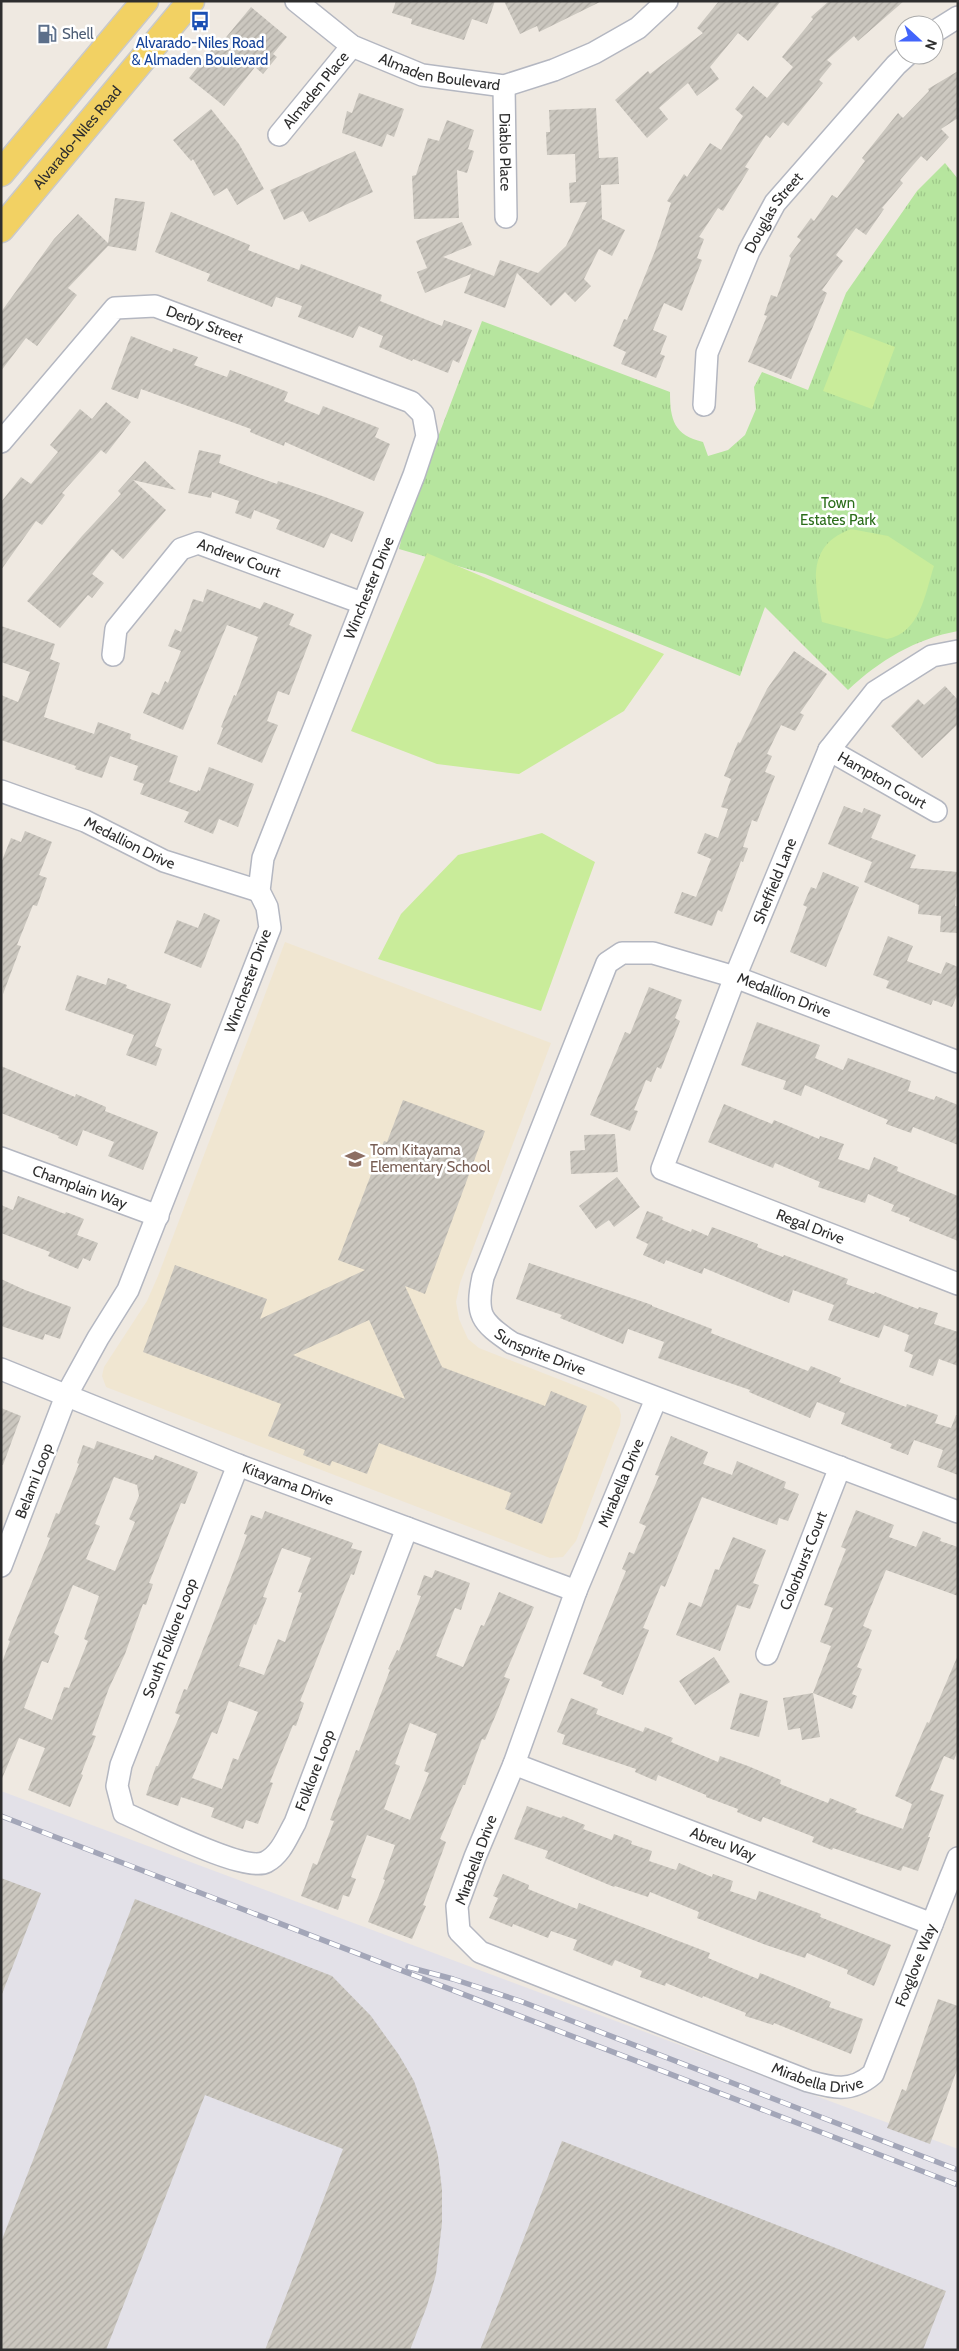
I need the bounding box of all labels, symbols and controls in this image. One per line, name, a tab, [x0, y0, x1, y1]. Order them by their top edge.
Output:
bus stop icon: Alvarado-Niles Road & Almaden Boulevard	[189, 10, 211, 32]
north arrow	[894, 15, 944, 65]
fuel station icon: Shell	[36, 23, 58, 45]
place label: Shell	[62, 25, 94, 43]
place label: Alvarado-Niles Road & Almaden Boulevard	[132, 34, 268, 69]
text: N	[921, 37, 941, 53]
street label: Almaden Place	[279, 48, 353, 132]
street label: Almaden Boulevard	[376, 49, 501, 94]
street label: Alvarado-Niles Road	[29, 82, 125, 193]
street label: Diablo Place	[495, 113, 515, 192]
street label: Douglas Street	[741, 169, 807, 256]
street label: Derby Street	[164, 302, 246, 347]
park label: Town Estates Park	[800, 494, 876, 529]
street label: Winchester Drive	[340, 534, 398, 642]
street label: Andrew Court	[195, 535, 283, 581]
street label: Hampton Court	[835, 748, 929, 813]
street label: Medallion Drive	[81, 813, 177, 873]
street label: Sheffield Lane	[750, 835, 801, 927]
street label: Winchester Drive	[221, 926, 275, 1035]
street label: Medallion Drive	[735, 969, 834, 1021]
place label: Tom Kitayama Elementary School	[370, 1141, 491, 1176]
school or university icon: Tom Kitayama Elementary School	[344, 1148, 366, 1170]
street label: Champlain Way	[30, 1161, 130, 1213]
street label: Regal Drive	[773, 1205, 847, 1248]
street label: Sunsprite Drive	[491, 1325, 588, 1379]
street label: Mirabella Drive	[594, 1436, 648, 1530]
street label: Belami Loop	[11, 1441, 57, 1521]
street label: Kitayama Drive	[240, 1458, 336, 1509]
street label: Colorburst Court	[776, 1509, 831, 1613]
street label: South Folklore Loop	[139, 1576, 201, 1700]
street label: Folklore Loop	[291, 1727, 339, 1813]
street label: Mirabella Drive	[451, 1812, 501, 1907]
street label: Abreu Way	[688, 1823, 759, 1865]
street label: Foxglove Way	[891, 1921, 940, 2009]
street label: Mirabella Drive	[769, 2059, 867, 2096]

